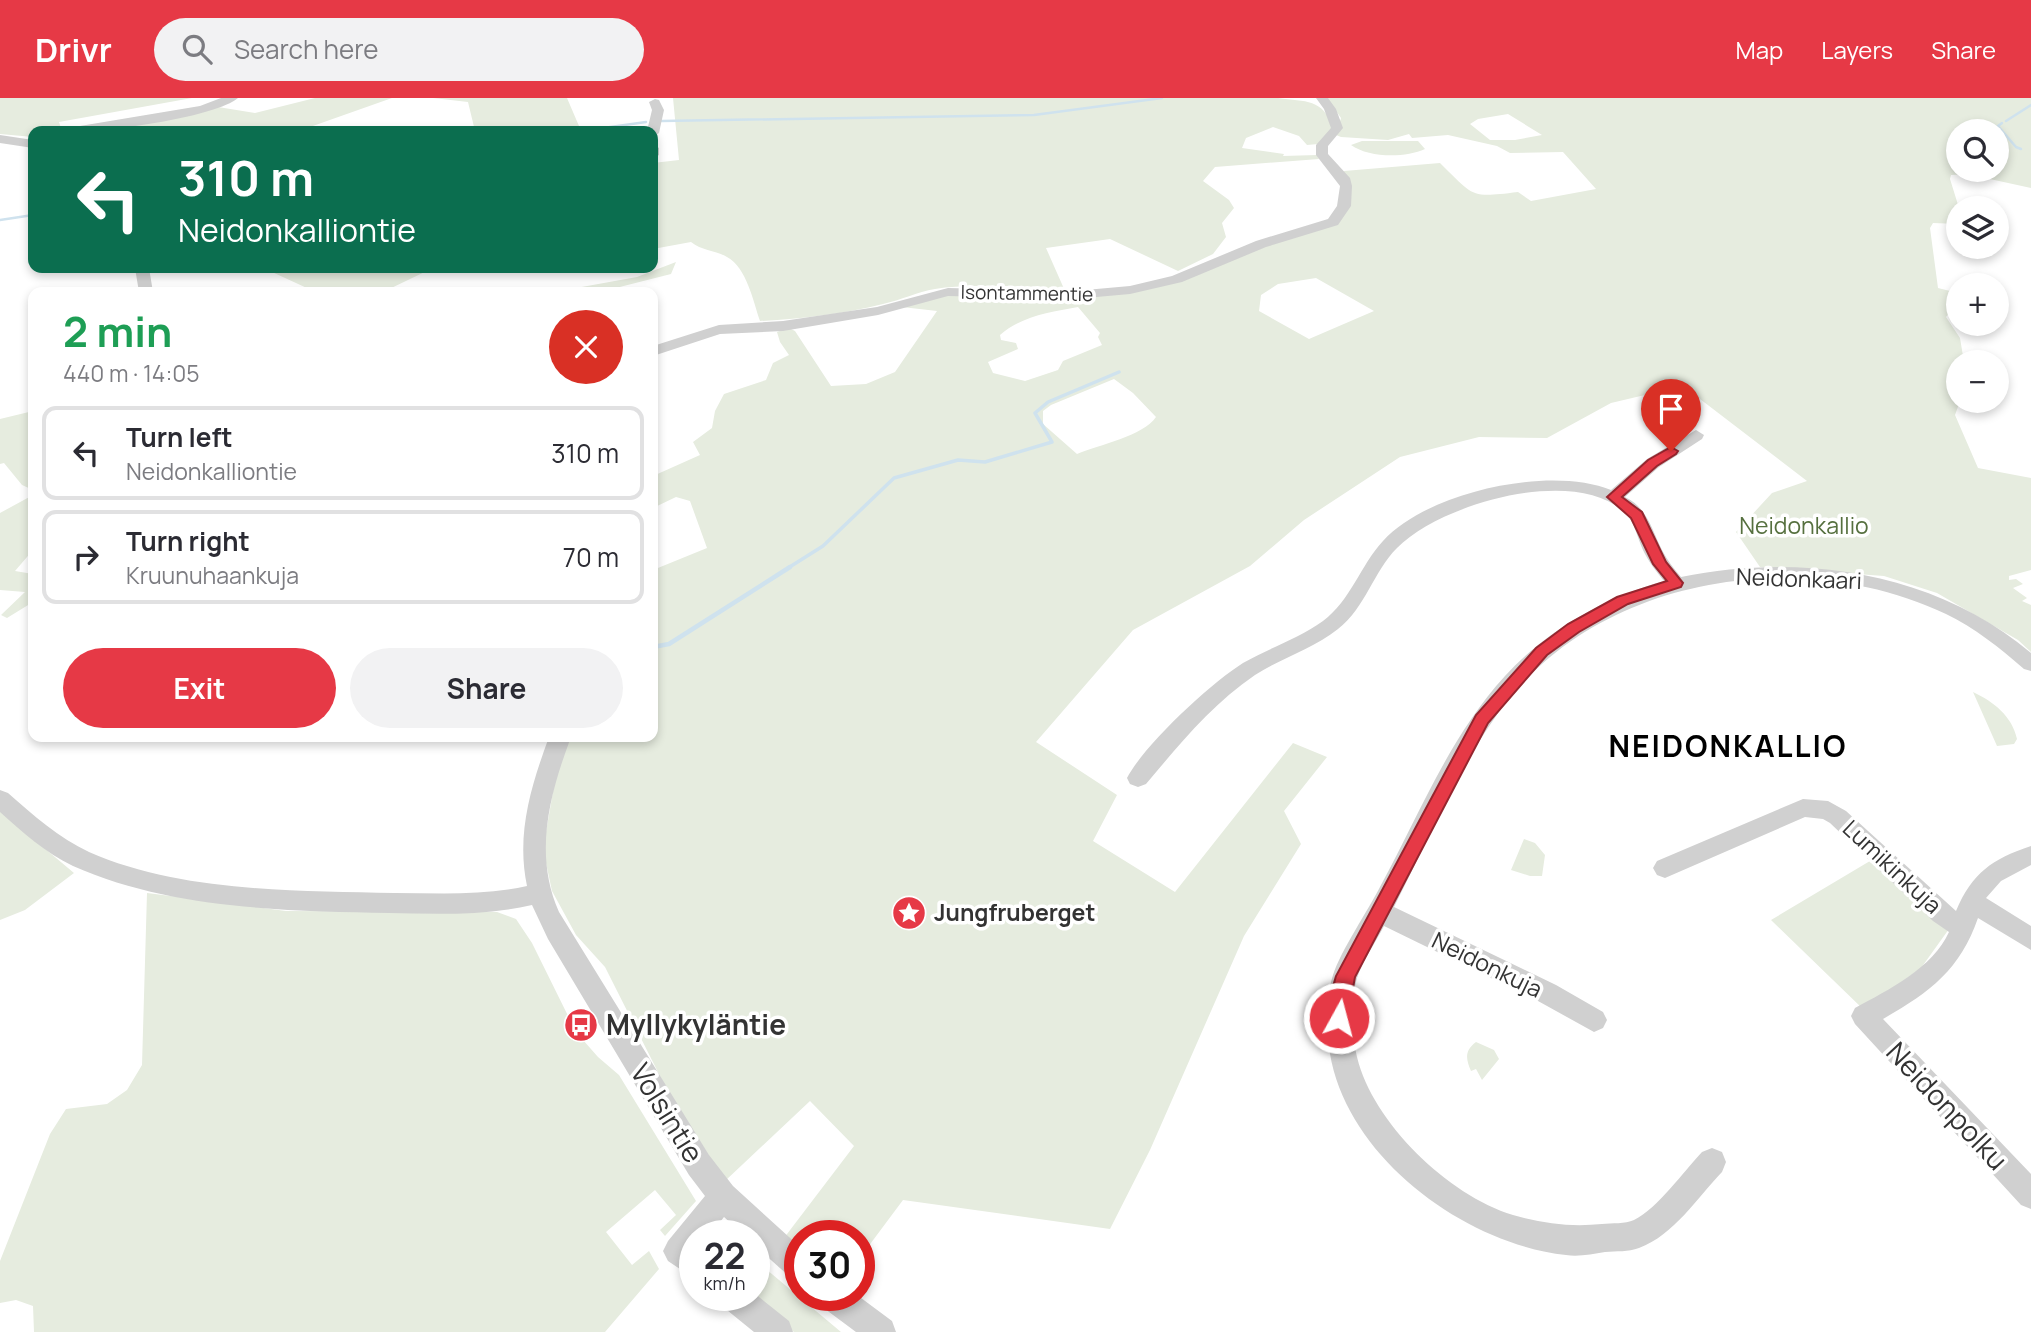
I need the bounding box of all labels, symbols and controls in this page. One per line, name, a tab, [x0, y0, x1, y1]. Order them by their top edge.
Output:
search box	[154, 18, 644, 81]
text: Drivr	[35, 27, 112, 72]
icon: search	[178, 30, 216, 68]
text: Search here	[234, 31, 378, 67]
text: Map	[1736, 33, 1783, 66]
text: Layers	[1821, 33, 1893, 66]
text: Share	[1931, 33, 1996, 66]
map controls	[1946, 119, 2009, 413]
button: search	[1946, 119, 2009, 182]
text: 310 m	[178, 144, 314, 211]
icon: left	[63, 154, 154, 245]
button: layers	[1946, 196, 2009, 259]
text: Neidonkalliontie	[178, 208, 416, 252]
button: +	[1946, 273, 2009, 336]
street label: Isontammentie	[961, 279, 1093, 307]
text: 2 min	[63, 302, 172, 360]
button: close	[549, 310, 623, 384]
button: −	[1946, 350, 2009, 413]
text: 440 m · 14:05	[63, 357, 200, 389]
pin	[1641, 379, 1701, 451]
icon: arrive	[1652, 390, 1690, 428]
text: Turn left	[126, 419, 233, 455]
icon: left	[67, 434, 105, 472]
text: 310 m	[551, 435, 619, 471]
text: Neidonkalliontie	[126, 455, 297, 487]
park label: Neidonkallio	[1739, 509, 1869, 541]
text: Turn right	[126, 523, 250, 559]
icon: right	[67, 538, 105, 576]
text: 70 m	[563, 539, 619, 575]
text: Kruunuhaankuja	[126, 559, 299, 591]
street label: Neidonkaari	[1735, 560, 1863, 596]
button: Exit	[63, 648, 336, 728]
button: Share	[350, 648, 623, 728]
district label: NEIDONKALLIO	[1609, 725, 1847, 766]
street label: Lumikinkuja	[1836, 812, 1949, 920]
place icon: Jungfruberget	[890, 894, 928, 932]
place label: Jungfruberget	[934, 896, 1095, 928]
street label: Neidonkuja	[1427, 924, 1548, 1005]
position arrow	[1302, 981, 1376, 1055]
place label: Myllykyläntie	[606, 1005, 786, 1043]
bus stop icon: Myllykyläntie	[562, 1006, 600, 1044]
street label: Neidonpolku	[1879, 1033, 2017, 1178]
street label: Volsintie	[623, 1056, 713, 1169]
speed limit sign: 30	[784, 1220, 875, 1311]
text: 22	[704, 1232, 745, 1280]
text: km/h	[704, 1271, 745, 1295]

